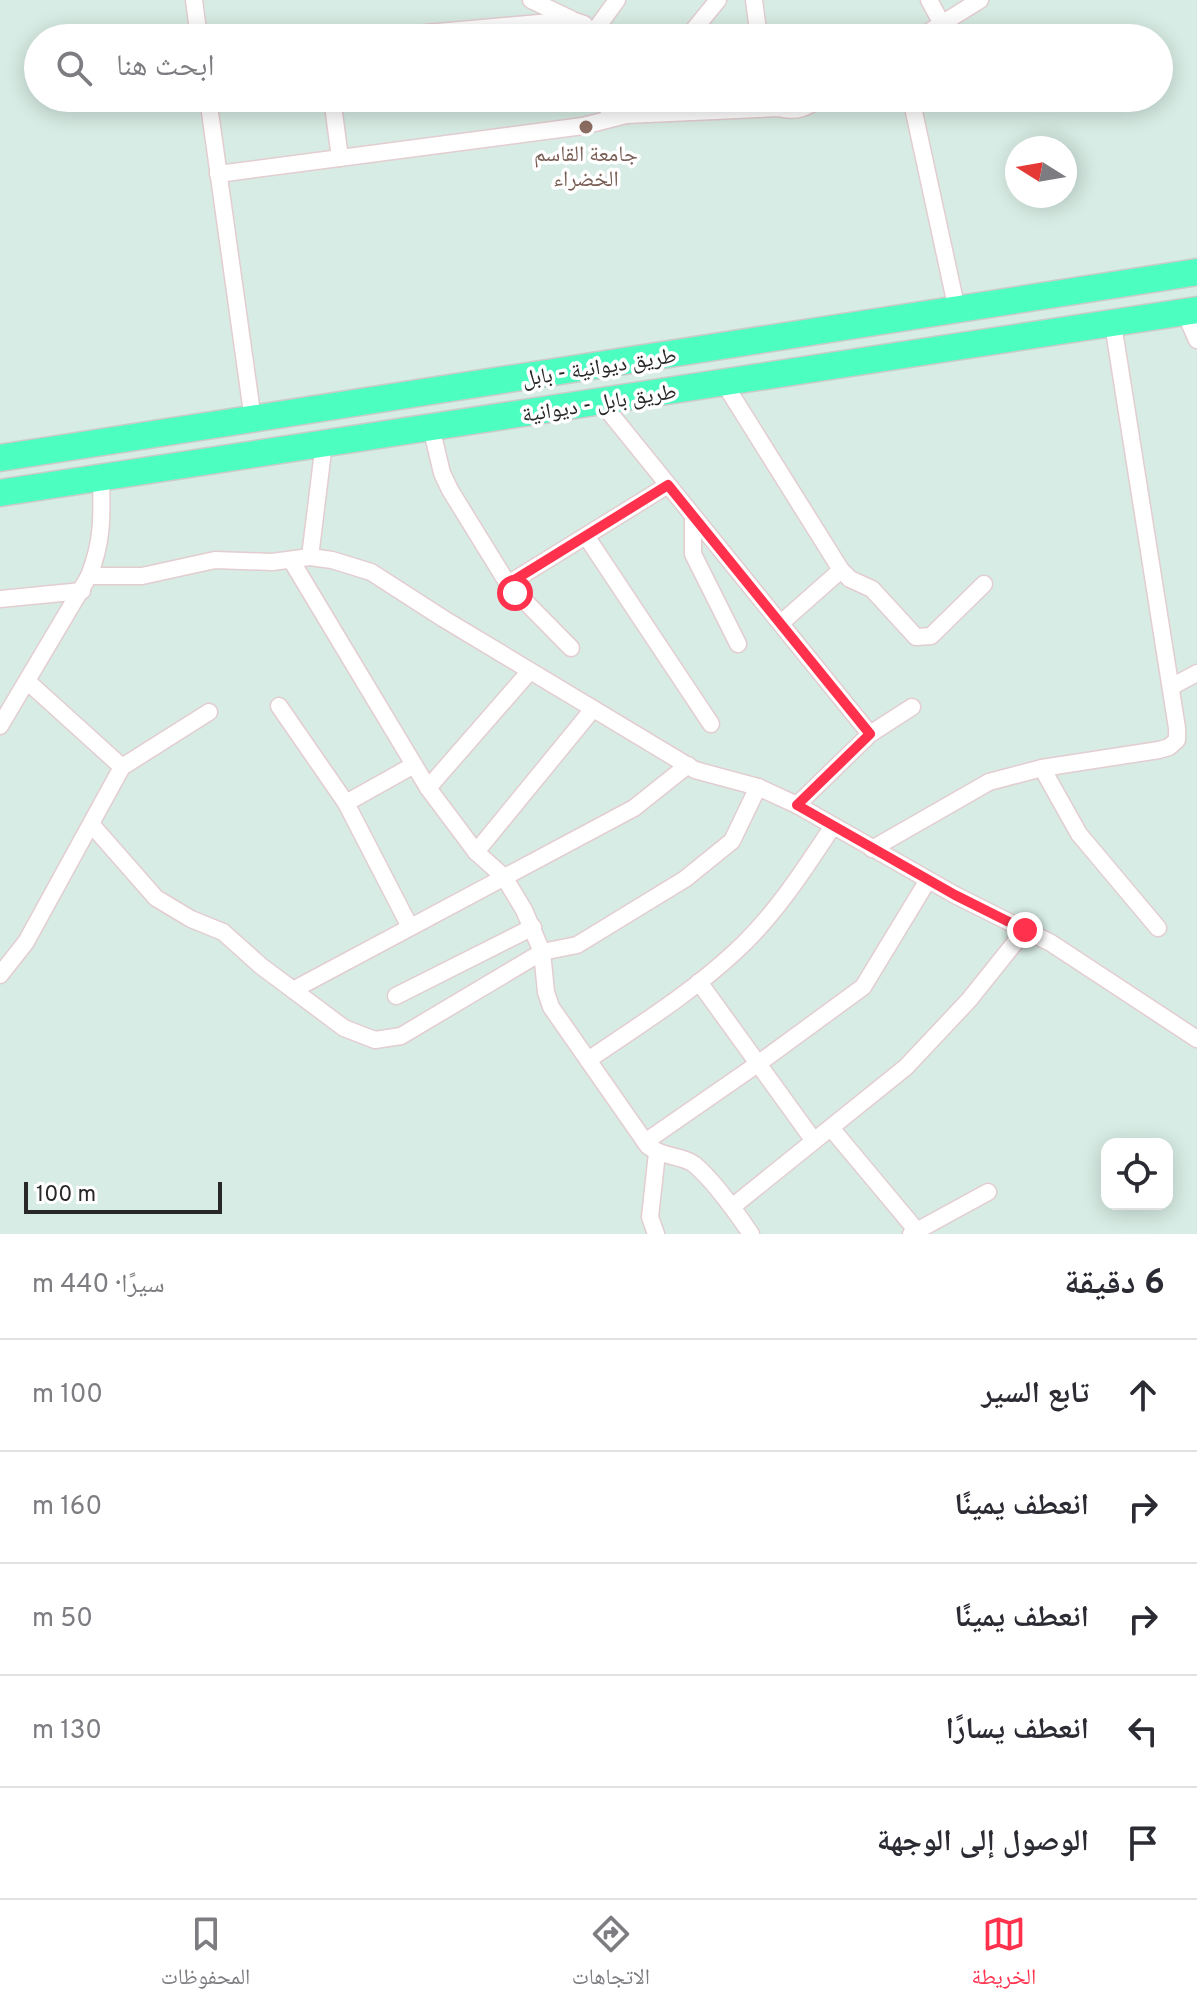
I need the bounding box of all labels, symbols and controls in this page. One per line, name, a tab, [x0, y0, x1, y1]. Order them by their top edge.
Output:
search box	[24, 24, 1173, 112]
icon: search	[52, 46, 96, 90]
text: ابحث هنا	[116, 49, 215, 86]
marker: جامعة القاسم الخضراء	[577, 118, 595, 136]
north arrow	[1005, 136, 1077, 208]
place label: جامعة القاسم الخضراء	[534, 142, 638, 194]
street label: طريق ديوانية - بابل	[520, 343, 679, 394]
street label: طريق بابل - ديوانية	[520, 379, 679, 430]
route start	[497, 575, 533, 611]
route end	[1007, 912, 1043, 948]
map controls	[1101, 1138, 1173, 1210]
button: locate	[1101, 1138, 1173, 1210]
scale bar	[24, 1178, 222, 1214]
text: 100 m	[36, 1182, 96, 1209]
text: 6 دقيقة	[1064, 1263, 1165, 1306]
text: سيرًا · 440 m	[32, 1269, 165, 1302]
icon: ahead	[1121, 1373, 1165, 1417]
text: تابع السير	[981, 1376, 1089, 1413]
text: 100 m	[32, 1379, 103, 1412]
icon: right	[1121, 1485, 1165, 1529]
text: انعطف يمينًا	[954, 1488, 1089, 1525]
text: 160 m	[32, 1491, 102, 1524]
icon: right	[1121, 1597, 1165, 1641]
text: انعطف يمينًا	[954, 1600, 1089, 1637]
text: 50 m	[32, 1603, 93, 1636]
icon: left	[1121, 1709, 1165, 1753]
text: انعطف يسارًا	[945, 1712, 1089, 1749]
text: 130 m	[32, 1715, 102, 1748]
icon: arrive	[1121, 1821, 1165, 1865]
text: الوصول إلى الوجهة	[877, 1824, 1089, 1861]
tab: المحفوظات	[161, 1912, 250, 1998]
tab: الاتجاهات	[572, 1912, 650, 1998]
tab: الخريطة	[971, 1912, 1036, 1998]

